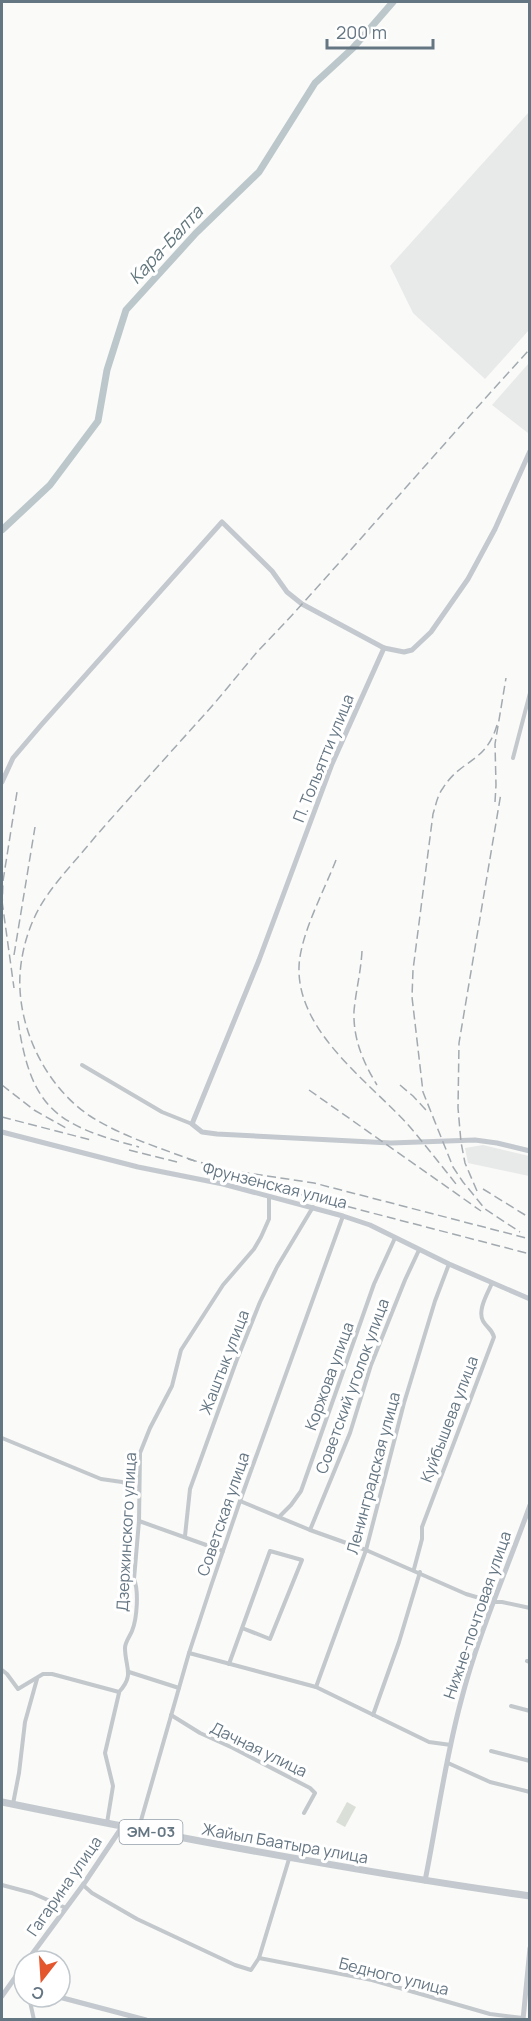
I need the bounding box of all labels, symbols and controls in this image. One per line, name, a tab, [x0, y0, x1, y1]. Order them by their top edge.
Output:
scale bar	[327, 12, 434, 50]
text: 200 m	[336, 20, 387, 44]
water label: Кара-Балта	[123, 199, 208, 289]
street label: П. Тольятти улица	[287, 691, 359, 825]
street label: Фрунзенская улица	[200, 1156, 350, 1214]
street label: Советский уголок улица	[310, 1295, 394, 1477]
street label: Жаштык улица	[194, 1307, 254, 1417]
street label: Коржова улица	[299, 1319, 359, 1433]
street label: Куйбышева улица	[415, 1353, 483, 1485]
street label: Ленинградская улица	[341, 1390, 405, 1556]
street label: Советская улица	[192, 1449, 254, 1579]
street label: Дзержинского улица	[111, 1452, 141, 1612]
street label: Нижне-почтовая улица	[438, 1528, 516, 1702]
street label: Дачная улица	[207, 1716, 311, 1782]
street label: Жайыл Баатыра улица	[200, 1818, 370, 1868]
road number: ЭМ-03	[120, 1820, 182, 1844]
street label: Гагарина улица	[21, 1832, 107, 1940]
north arrow	[12, 1949, 72, 2009]
street label: Бедного улица	[337, 1952, 451, 2000]
text: С	[29, 1981, 46, 2006]

